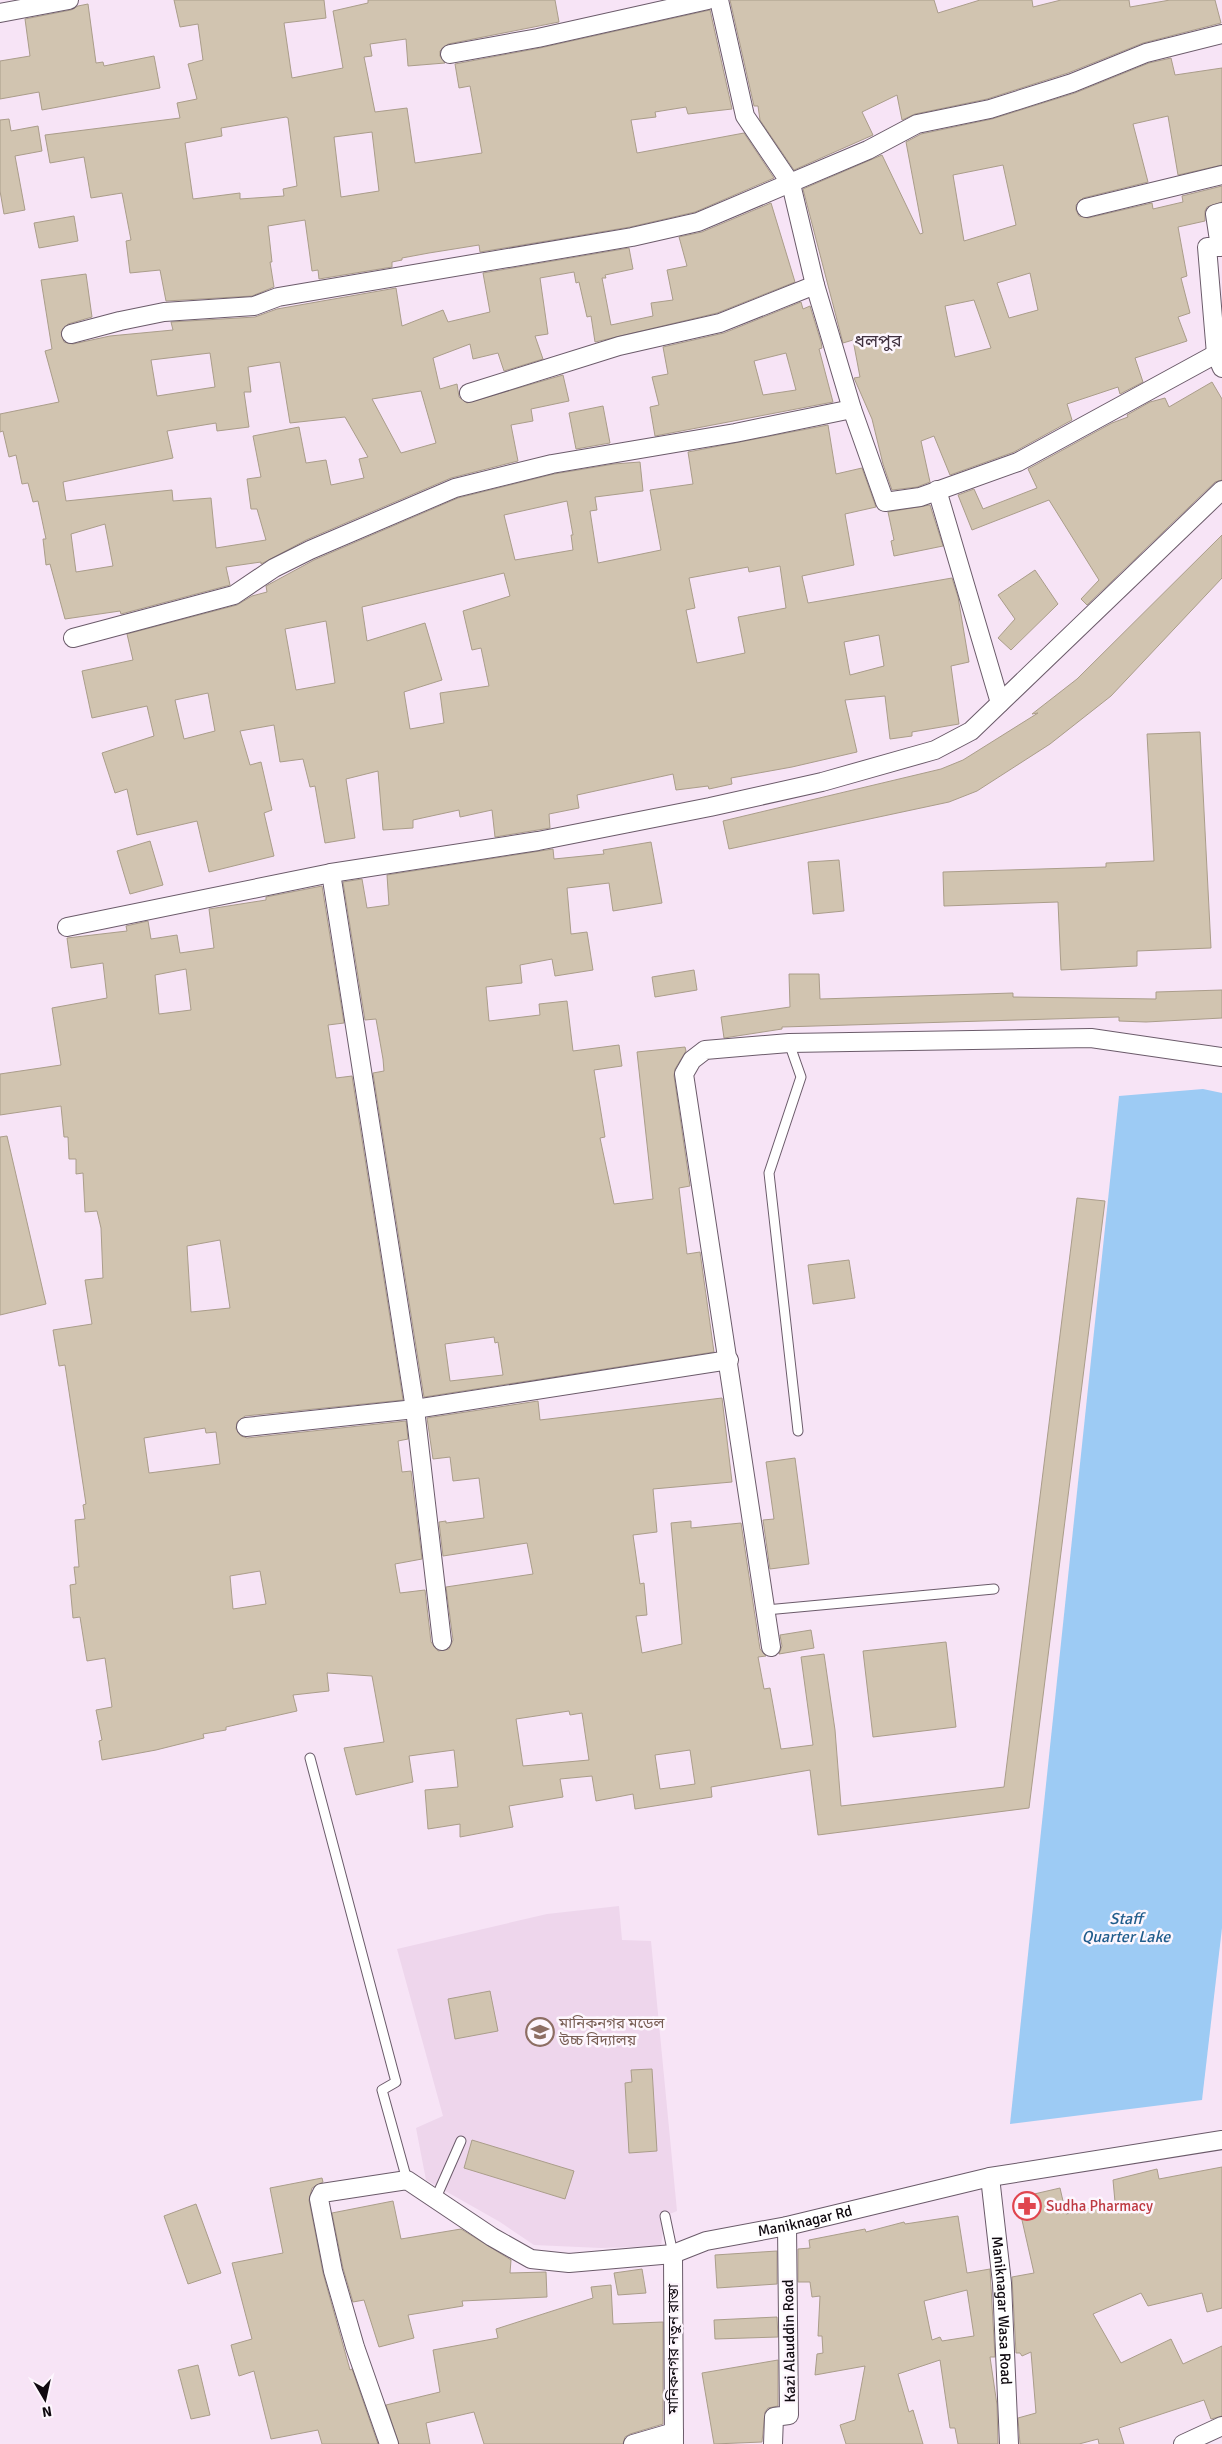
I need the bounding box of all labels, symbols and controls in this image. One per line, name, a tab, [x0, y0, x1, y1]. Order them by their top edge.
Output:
district label: ধলপুর	[854, 330, 902, 352]
water label: Staff Quarter Lake	[1082, 1909, 1171, 1947]
place label: মানিকনগর মডেল উচ্চ বিদ্যালয়	[558, 2014, 666, 2049]
school or university icon: মানিকনগর মডেল উচ্চ বিদ্যালয়	[525, 2017, 555, 2047]
pharmacy icon: Sudha Pharmacy	[1012, 2191, 1042, 2221]
place label: Sudha Pharmacy	[1046, 2197, 1153, 2215]
street label: Maniknagar Rd	[756, 2202, 854, 2240]
street label: Maniknagar Wasa Road	[988, 2235, 1015, 2385]
street label: Kazi Alauddin Road	[779, 2279, 799, 2403]
street label: মানিকনগর নতুন রাস্তা	[664, 2283, 682, 2415]
north arrow	[20, 2374, 70, 2424]
text: N	[41, 2402, 53, 2421]

